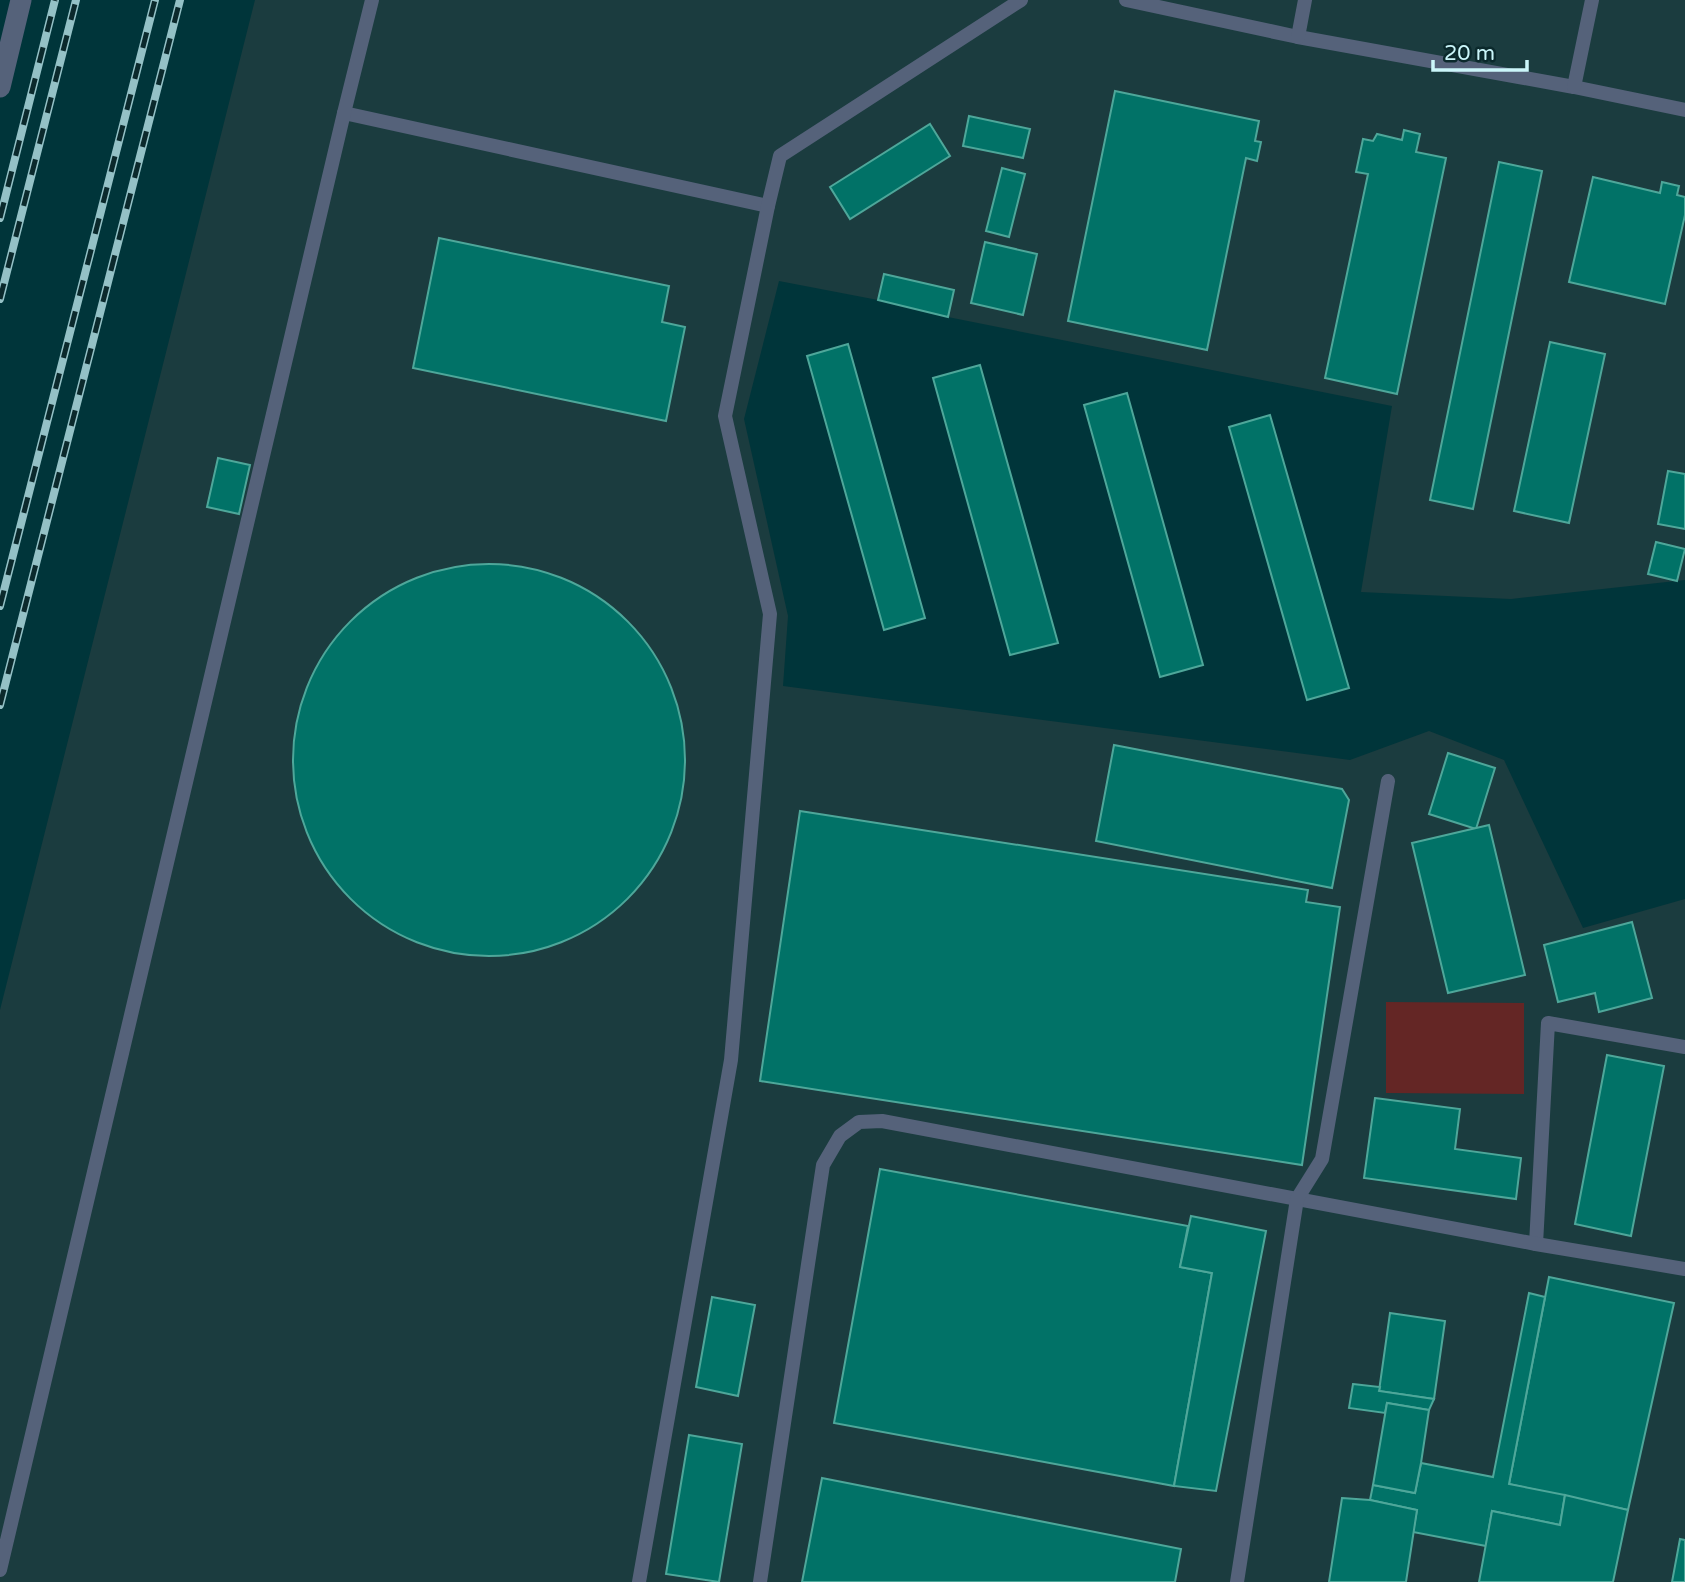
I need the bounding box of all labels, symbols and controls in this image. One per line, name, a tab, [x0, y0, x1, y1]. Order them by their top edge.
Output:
scale bar	[1433, 28, 1528, 72]
text: 20 m	[1444, 41, 1495, 66]

